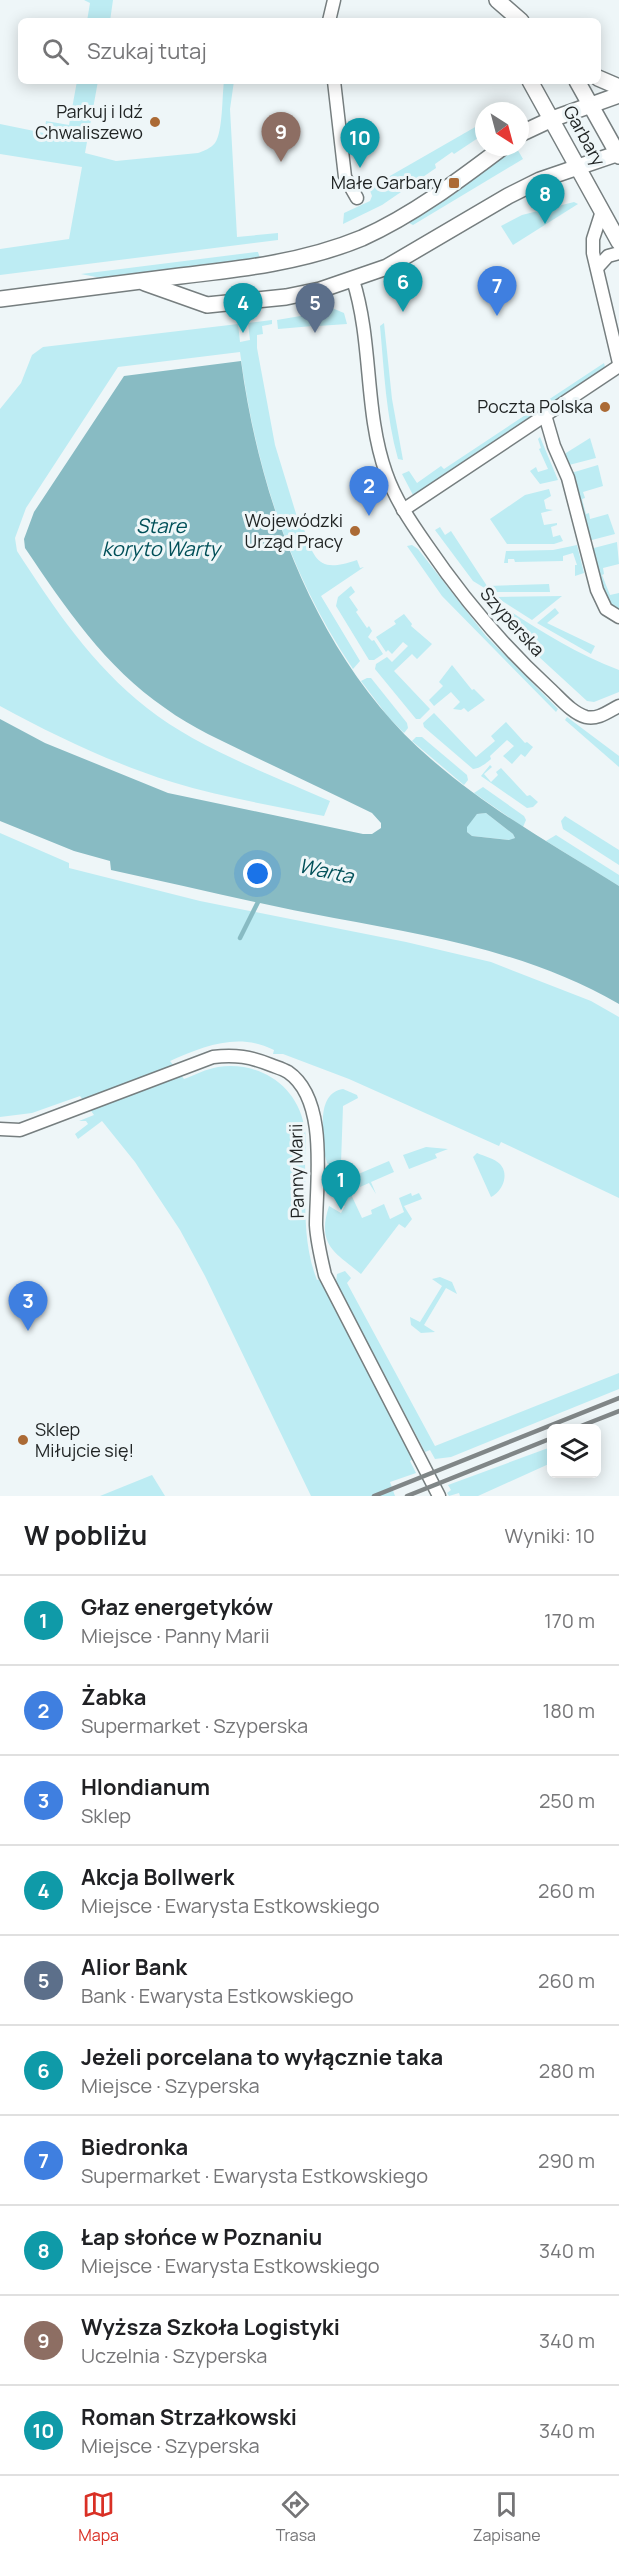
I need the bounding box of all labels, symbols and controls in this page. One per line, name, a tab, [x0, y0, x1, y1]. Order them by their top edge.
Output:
search box	[18, 18, 601, 84]
icon: search	[39, 35, 72, 68]
text: Szukaj tutaj	[87, 36, 207, 66]
place label: Parkuj i Idź Chwaliszewo	[35, 99, 143, 144]
street label: Garbary	[558, 101, 612, 171]
north arrow	[475, 102, 529, 156]
pin: 9	[262, 112, 300, 162]
marker: Parkuj i Idź Chwaliszewo	[148, 115, 162, 129]
pin: 10	[340, 118, 380, 168]
place label: Małe Garbary	[331, 170, 443, 194]
pin: 8	[526, 174, 564, 224]
marker: Małe Garbary	[447, 176, 461, 190]
pin: 6	[384, 262, 422, 312]
pin: 7	[478, 266, 516, 316]
pin: 4	[224, 284, 262, 333]
pin: 5	[296, 284, 334, 333]
place label: Poczta Polska	[477, 394, 593, 418]
marker: Poczta Polska	[598, 400, 612, 414]
pin: 2	[350, 466, 388, 516]
place label: Wojewódzki Urząd Pracy	[244, 508, 343, 553]
water label: Stare koryto Warty	[102, 512, 222, 562]
marker: Wojewódzki Urząd Pracy	[348, 524, 362, 538]
street label: Szyperska	[475, 582, 550, 661]
water label: Warta	[296, 852, 357, 890]
your location	[243, 859, 272, 888]
street label: Panny Marii	[283, 1124, 309, 1219]
pin: 1	[322, 1160, 360, 1210]
pin: 3	[9, 1282, 48, 1331]
place label: Sklep Miłujcie się!	[35, 1417, 134, 1462]
map controls	[547, 1424, 601, 1478]
button: layers	[547, 1424, 601, 1478]
marker: Sklep Miłujcie się!	[16, 1433, 30, 1447]
text: W pobliżu	[24, 1517, 147, 1553]
text: Wyniki: 10	[505, 1522, 595, 1549]
text: Głaz energetyków	[81, 1592, 273, 1622]
text: 1	[39, 1607, 48, 1634]
text: 170 m	[544, 1607, 595, 1634]
text: Miejsce · Panny Marii	[81, 1622, 270, 1649]
text: Żabka	[81, 1682, 146, 1712]
text: 2	[38, 1697, 49, 1724]
text: 180 m	[542, 1697, 595, 1724]
text: Supermarket · Szyperska	[81, 1712, 308, 1739]
text: Hlondianum	[81, 1772, 210, 1802]
text: 3	[38, 1787, 49, 1814]
text: 250 m	[539, 1787, 595, 1814]
text: Sklep	[81, 1802, 131, 1829]
text: Akcja Bollwerk	[81, 1862, 234, 1892]
text: 4	[37, 1877, 50, 1904]
text: 260 m	[538, 1877, 595, 1904]
text: Miejsce · Ewarysta Estkowskiego	[81, 1892, 380, 1919]
text: Alior Bank	[81, 1952, 187, 1982]
text: 5	[38, 1967, 49, 1994]
text: 260 m	[538, 1967, 595, 1994]
text: Bank · Ewarysta Estkowskiego	[81, 1982, 354, 2009]
text: Jeżeli porcelana to wyłącznie taka	[81, 2042, 443, 2072]
text: 6	[37, 2057, 50, 2084]
text: 280 m	[539, 2057, 595, 2084]
text: Miejsce · Szyperska	[81, 2072, 260, 2099]
text: Biedronka	[81, 2132, 188, 2162]
text: 7	[38, 2147, 49, 2174]
text: 290 m	[538, 2147, 595, 2174]
text: Supermarket · Ewarysta Estkowskiego	[81, 2162, 428, 2189]
text: Łap słońce w Poznaniu	[81, 2222, 322, 2252]
text: 8	[37, 2237, 50, 2264]
text: 340 m	[539, 2237, 595, 2264]
text: Miejsce · Ewarysta Estkowskiego	[81, 2252, 380, 2279]
text: Wyższa Szkoła Logistyki	[81, 2312, 340, 2342]
text: 9	[37, 2327, 50, 2354]
text: 340 m	[539, 2327, 595, 2354]
text: Uczelnia · Szyperska	[81, 2342, 267, 2369]
text: Roman Strzałkowski	[81, 2402, 297, 2432]
text: 10	[33, 2417, 54, 2444]
text: 340 m	[539, 2417, 595, 2444]
text: Miejsce · Szyperska	[81, 2432, 260, 2459]
tab: Mapa	[78, 2488, 119, 2546]
tab: Trasa	[276, 2488, 316, 2546]
tab: Zapisane	[473, 2488, 541, 2546]

